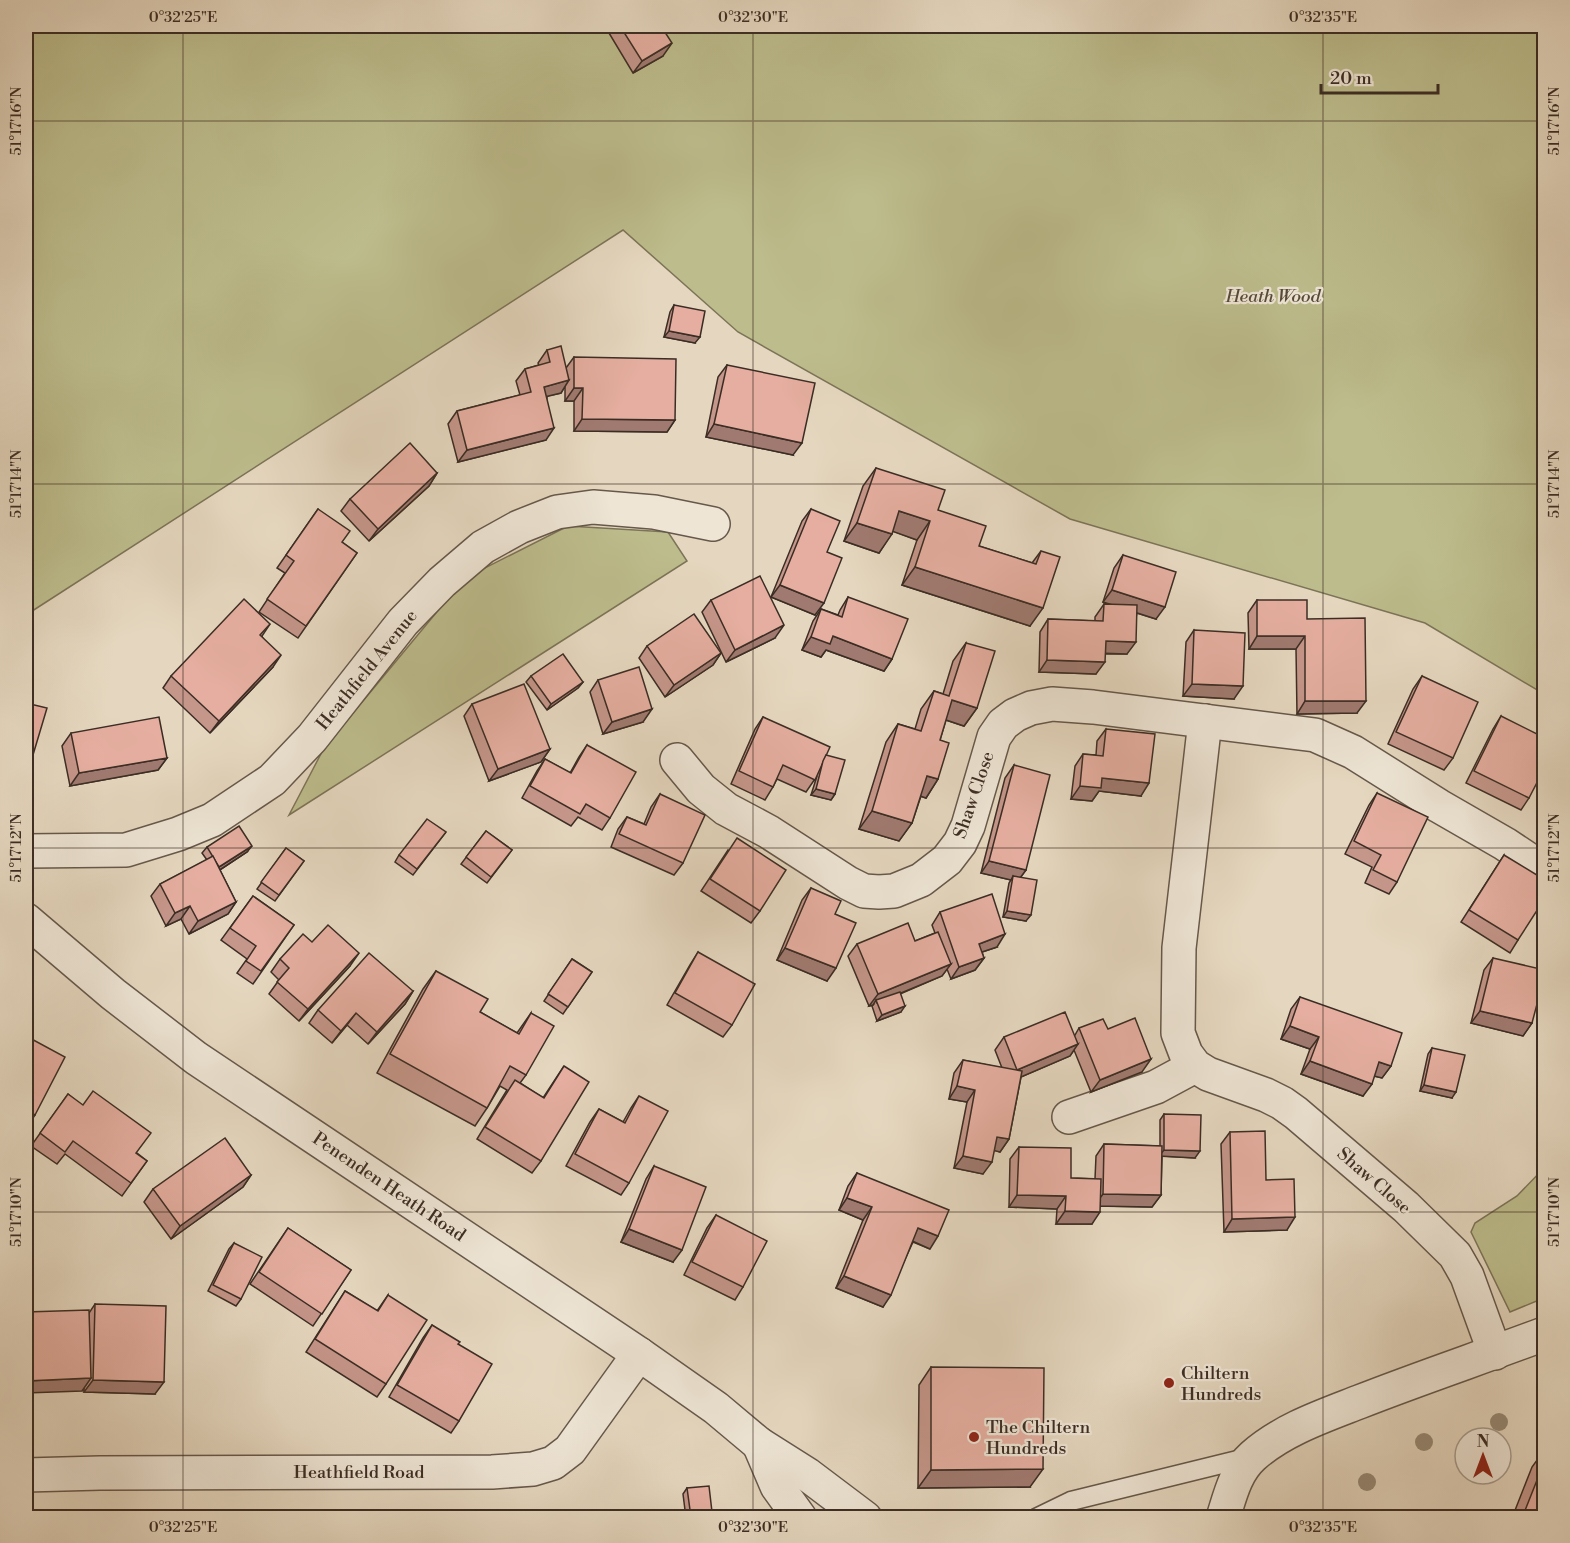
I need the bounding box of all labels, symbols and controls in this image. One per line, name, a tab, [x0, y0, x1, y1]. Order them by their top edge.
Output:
text: 0°32'25"E	[149, 8, 217, 27]
text: 0°32'30"E	[718, 8, 788, 27]
text: 0°32'35"E	[1289, 8, 1357, 27]
scale bar	[1321, 57, 1438, 95]
text: 20 m	[1330, 67, 1372, 90]
text: 51°17'16"N	[7, 87, 26, 155]
text: 51°17'16"N	[1545, 87, 1564, 155]
park label: Heath Wood	[1224, 285, 1321, 308]
text: 51°17'14"N	[7, 450, 26, 518]
text: 51°17'14"N	[1545, 450, 1564, 518]
street label: Heathfield Avenue	[311, 605, 423, 735]
street label: Shaw Close	[948, 748, 1000, 842]
text: 51°17'12"N	[7, 813, 26, 883]
text: 51°17'12"N	[1545, 813, 1564, 883]
street label: Penenden Heath Road	[308, 1127, 471, 1247]
street label: Shaw Close	[1332, 1142, 1416, 1220]
text: 51°17'10"N	[7, 1177, 26, 1247]
text: 51°17'10"N	[1545, 1177, 1564, 1247]
place label: Chiltern Hundreds	[1181, 1362, 1262, 1406]
marker: Chiltern Hundreds	[1162, 1376, 1176, 1390]
place label: The Chiltern Hundreds	[986, 1416, 1091, 1460]
north arrow	[1453, 1426, 1513, 1486]
marker: The Chiltern Hundreds	[967, 1430, 981, 1444]
text: N	[1477, 1432, 1490, 1452]
street label: Heathfield Road	[293, 1461, 425, 1484]
text: 0°32'25"E	[149, 1518, 217, 1537]
text: 0°32'30"E	[718, 1518, 788, 1537]
text: 0°32'35"E	[1289, 1518, 1357, 1537]

